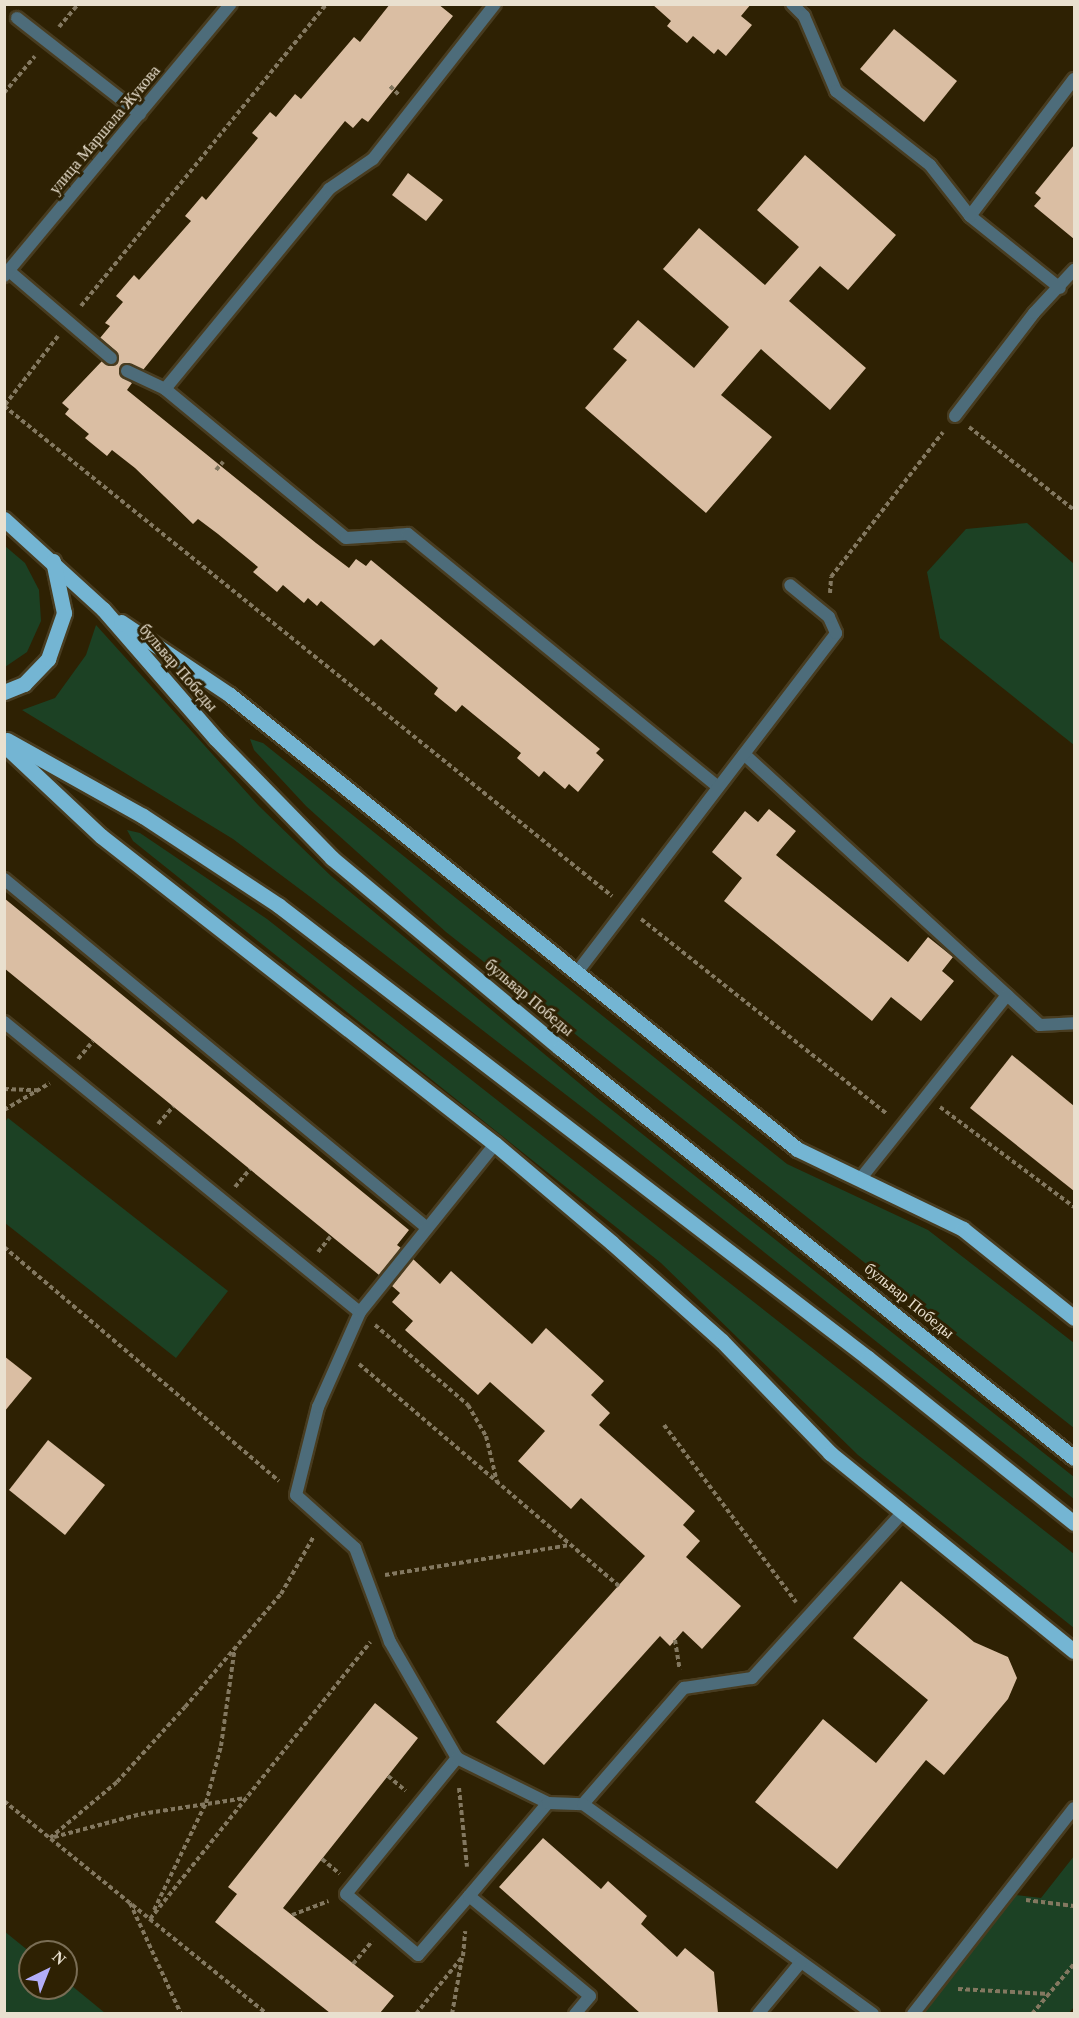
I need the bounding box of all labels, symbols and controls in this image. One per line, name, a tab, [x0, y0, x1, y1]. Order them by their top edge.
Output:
street label: улица Маршала Жукова	[45, 62, 165, 198]
street label: бульвар Победы	[135, 620, 221, 716]
street label: бульвар Победы	[481, 955, 577, 1041]
street label: бульвар Победы	[860, 1259, 958, 1343]
north arrow	[18, 1940, 78, 2000]
text: N	[49, 1948, 69, 1968]

